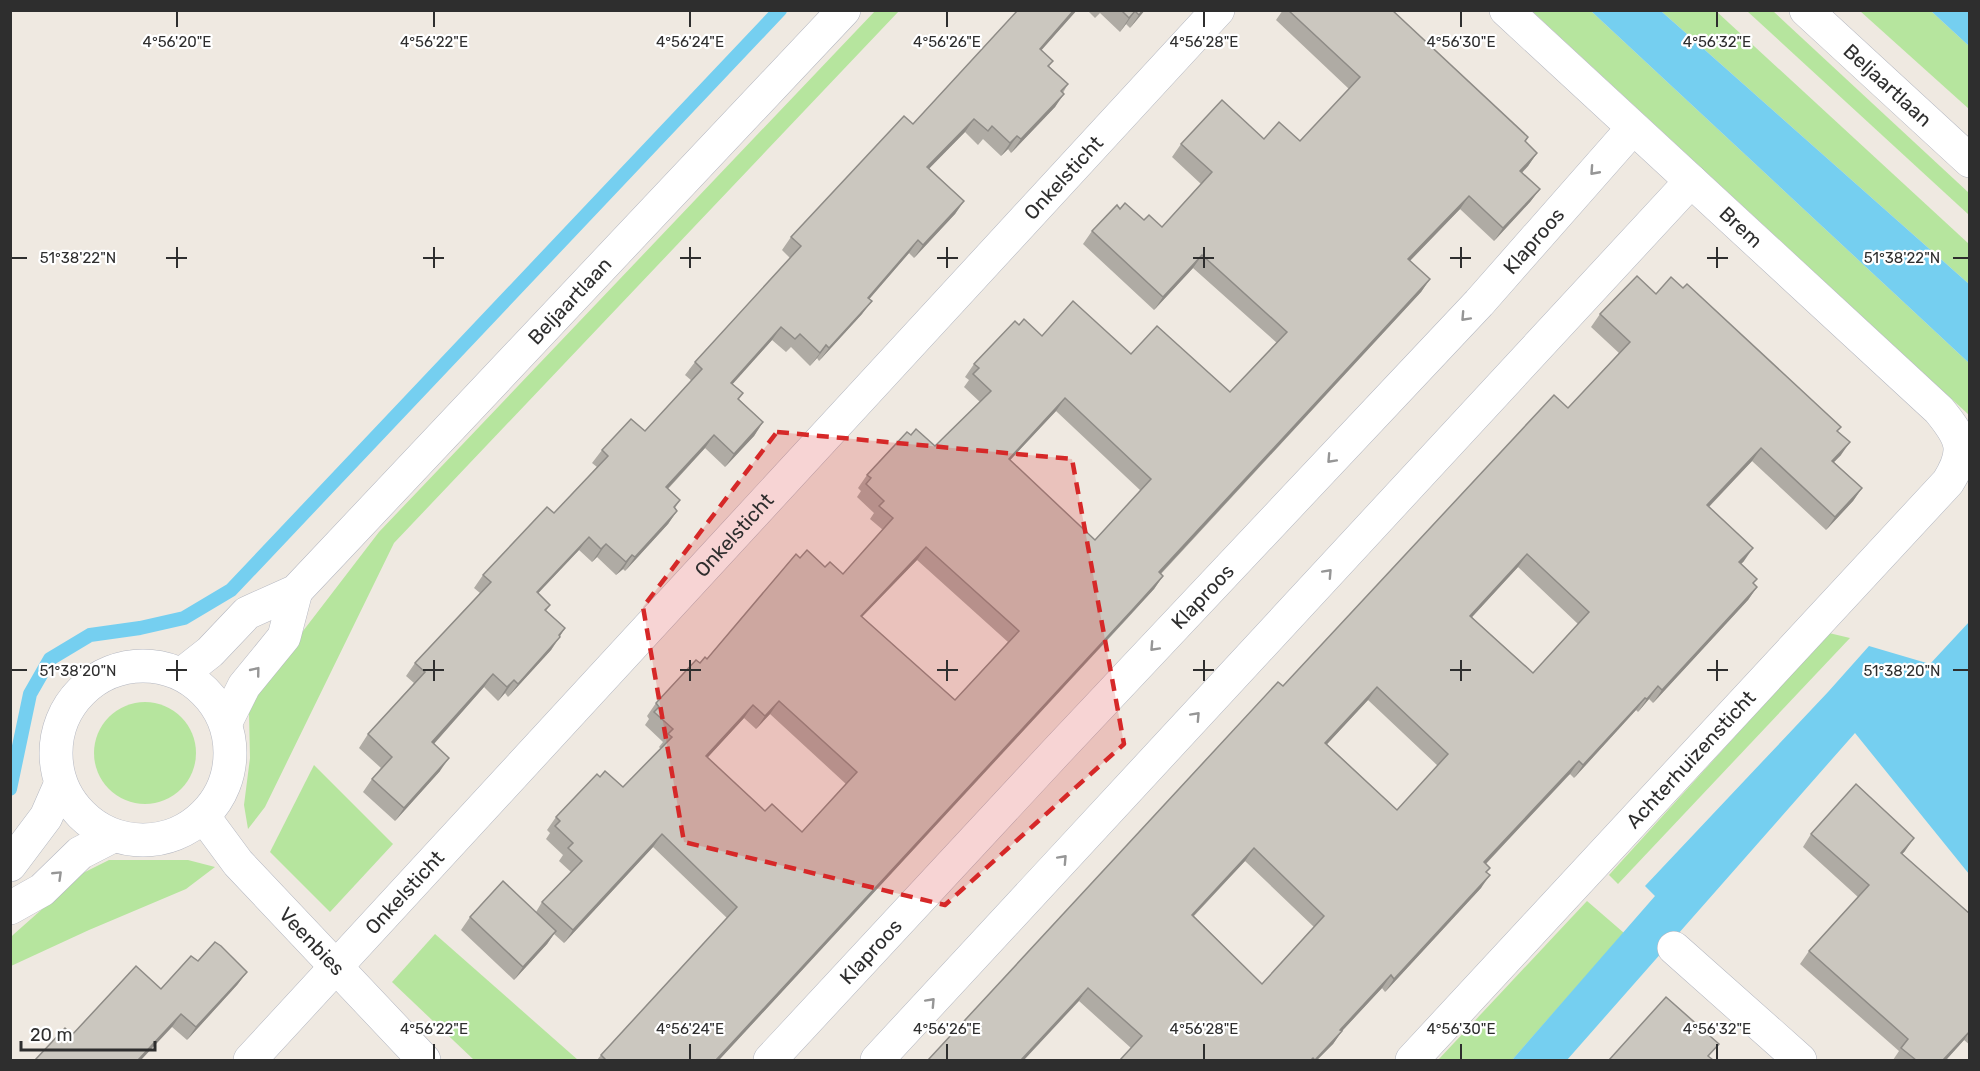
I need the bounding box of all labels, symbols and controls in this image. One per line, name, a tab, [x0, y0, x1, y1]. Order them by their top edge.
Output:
text: 4°56'20"E	[143, 33, 211, 51]
text: 4°56'22"E	[400, 33, 468, 51]
text: 4°56'24"E	[656, 33, 724, 51]
text: 4°56'26"E	[913, 33, 981, 51]
text: 4°56'28"E	[1170, 33, 1238, 51]
text: 4°56'30"E	[1426, 33, 1496, 51]
text: 4°56'32"E	[1683, 33, 1751, 51]
street label: Beljaartlaan	[1839, 39, 1937, 132]
street label: Onkelsticht	[1019, 131, 1108, 225]
one-way arrow	[1590, 165, 1601, 175]
street label: Brem	[1715, 201, 1767, 253]
street label: Klaproos	[1498, 203, 1569, 279]
text: 51°38'22"N	[40, 249, 116, 267]
text: 51°38'22"N	[1864, 249, 1940, 267]
street label: Beljaartlaan	[523, 252, 617, 349]
one-way arrow	[1461, 311, 1472, 321]
one-way arrow	[1327, 453, 1338, 463]
street label: Onkelsticht	[689, 488, 779, 582]
street label: Klaproos	[1166, 559, 1239, 634]
one-way arrow	[1321, 569, 1332, 579]
one-way arrow	[1150, 641, 1161, 651]
text: 51°38'20"N	[39, 662, 117, 680]
text: 51°38'20"N	[1863, 662, 1941, 680]
one-way arrow	[248, 667, 259, 678]
street label: Achterhuizensticht	[1621, 685, 1761, 833]
one-way arrow	[1188, 712, 1199, 723]
street label: Onkelsticht	[360, 845, 449, 939]
one-way arrow	[1056, 855, 1067, 866]
one-way arrow	[50, 871, 61, 882]
street label: Veenbies	[274, 902, 350, 980]
street label: Klaproos	[835, 914, 907, 989]
one-way arrow	[924, 998, 935, 1009]
scale bar	[21, 1014, 154, 1052]
text: 4°56'22"E	[400, 1020, 468, 1038]
text: 4°56'24"E	[656, 1020, 724, 1038]
text: 4°56'26"E	[913, 1020, 981, 1038]
text: 4°56'28"E	[1170, 1020, 1238, 1038]
text: 4°56'30"E	[1426, 1020, 1496, 1038]
text: 4°56'32"E	[1683, 1020, 1751, 1038]
text: 20 m	[30, 1024, 72, 1046]

